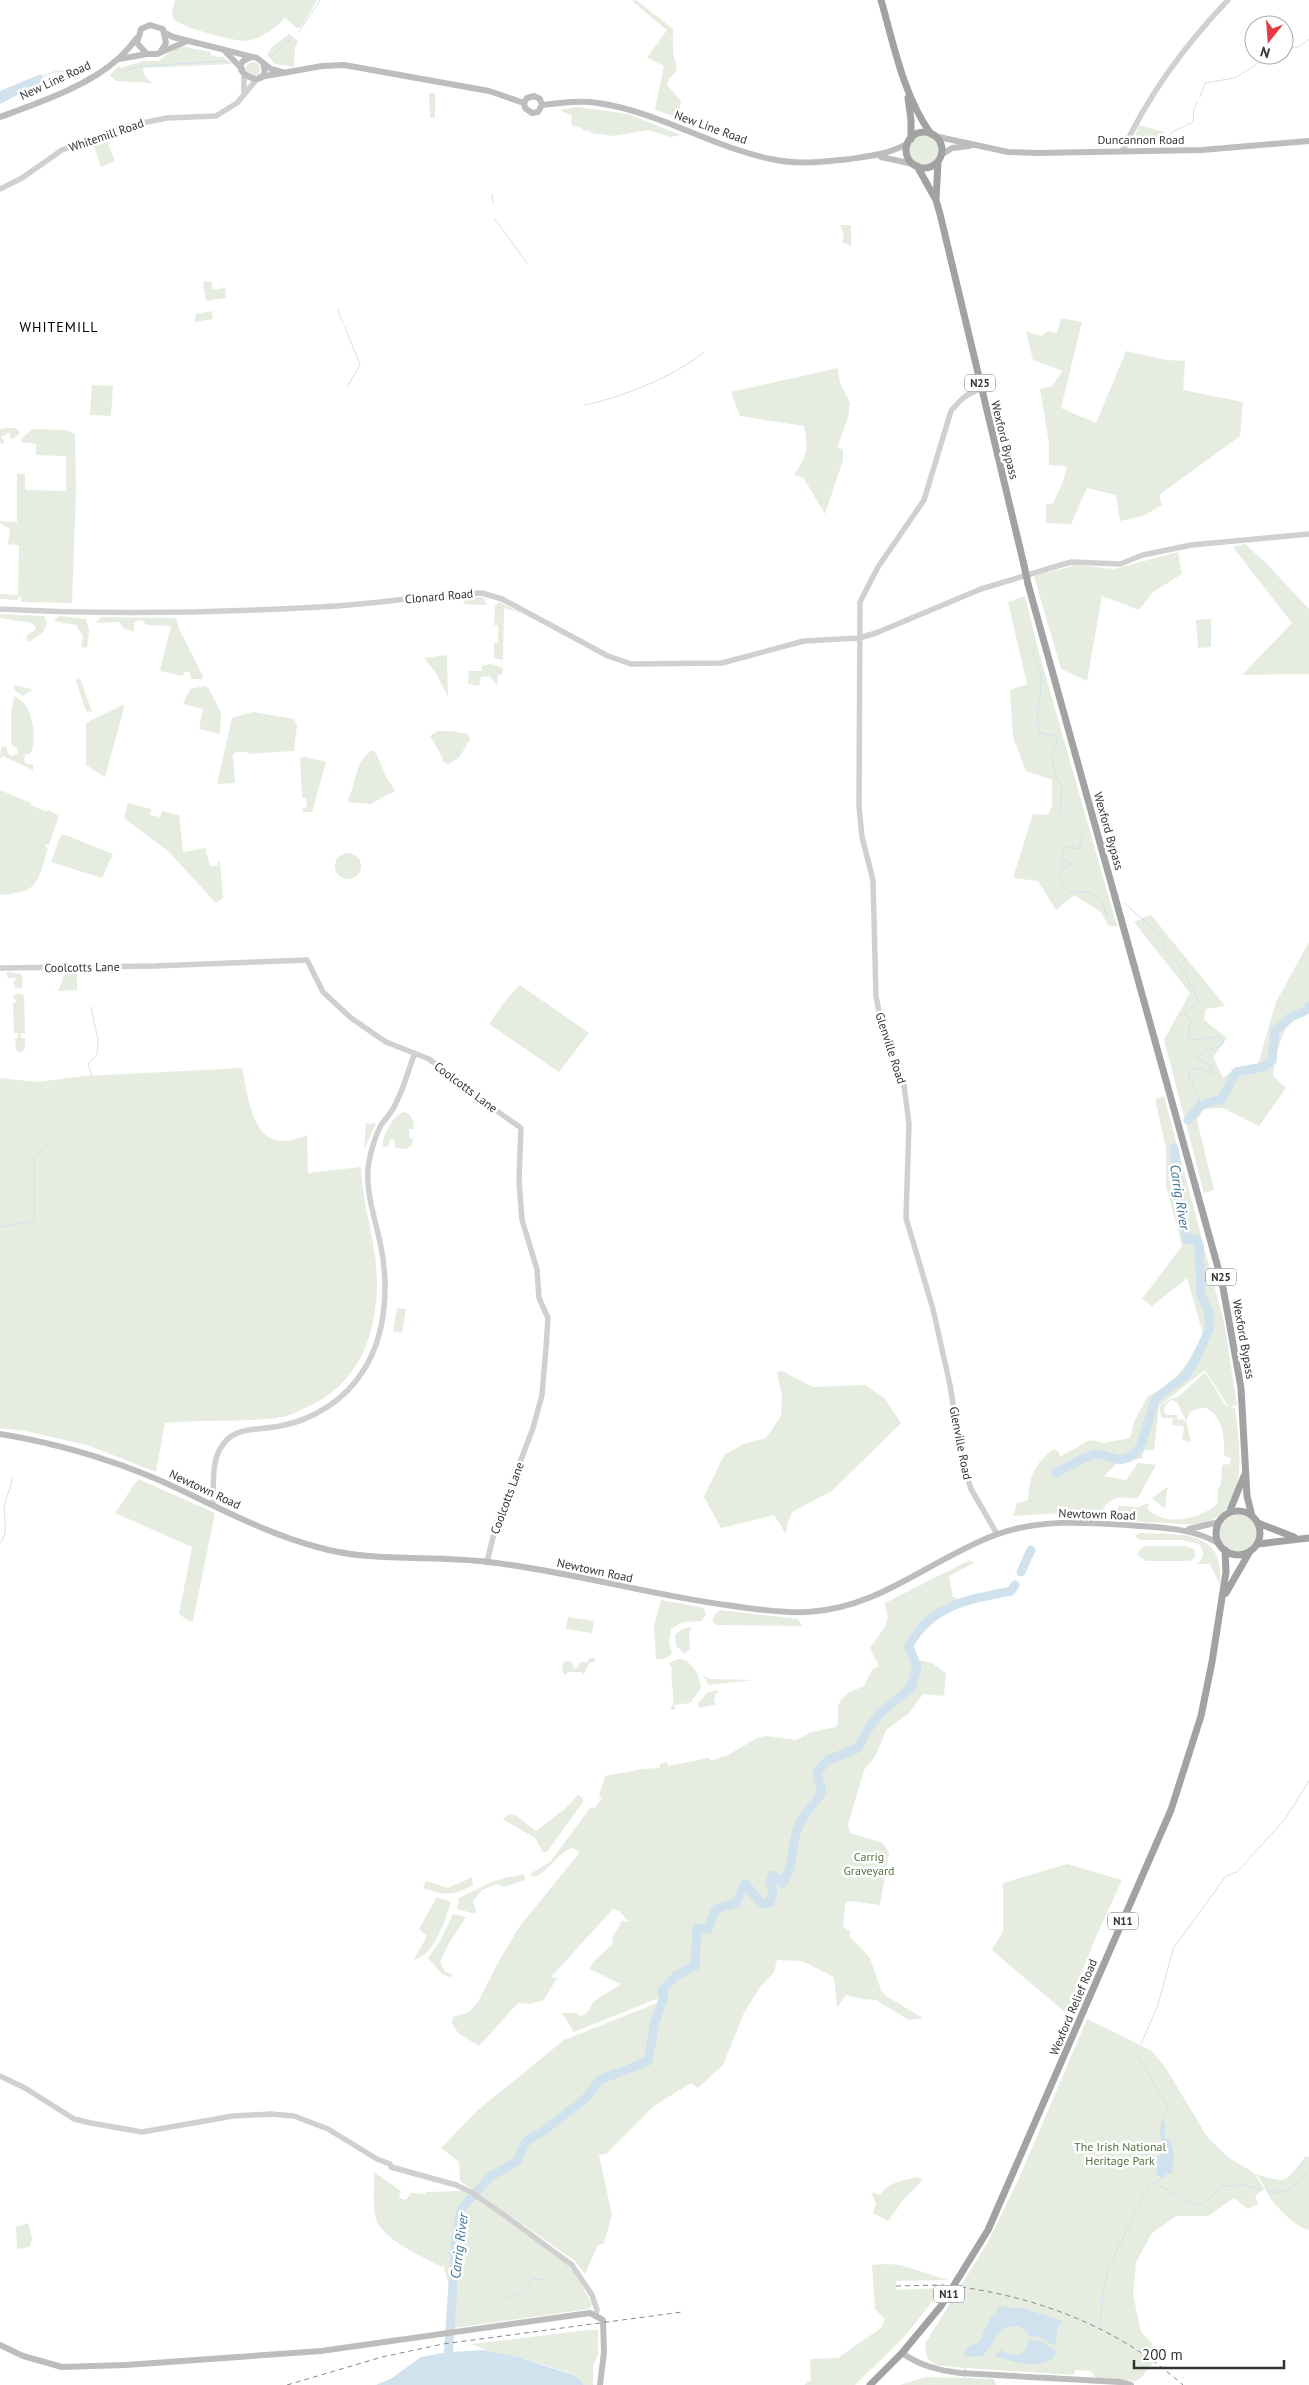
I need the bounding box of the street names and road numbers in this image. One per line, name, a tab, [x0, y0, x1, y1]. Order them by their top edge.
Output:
street label: New Line Road	[17, 57, 93, 103]
street label: New Line Road	[673, 107, 749, 147]
street label: Whitemill Road	[67, 115, 145, 155]
street label: Duncannon Road	[1098, 132, 1184, 147]
road number: N25	[965, 374, 995, 392]
street label: Wexford Bypass	[988, 399, 1022, 481]
street label: Clonard Road	[404, 586, 474, 606]
street label: Wexford Bypass	[1091, 790, 1127, 872]
street label: Coolcotts Lane	[44, 959, 120, 975]
street label: Glenville Road	[872, 1010, 910, 1086]
street label: Coolcotts Lane	[431, 1058, 501, 1116]
road number: N25	[1206, 1268, 1236, 1286]
street label: Wexford Bypass	[1230, 1298, 1258, 1380]
street label: Glenville Road	[947, 1405, 975, 1481]
street label: Coolcotts Lane	[487, 1460, 527, 1536]
street label: Newtown Road	[167, 1466, 243, 1512]
street label: Newtown Road	[1058, 1505, 1136, 1523]
street label: Newtown Road	[556, 1555, 634, 1585]
road number: N11	[1108, 1912, 1138, 1930]
street label: Wexford Relief Road	[1046, 1957, 1100, 2057]
road number: N11	[934, 2286, 964, 2302]

